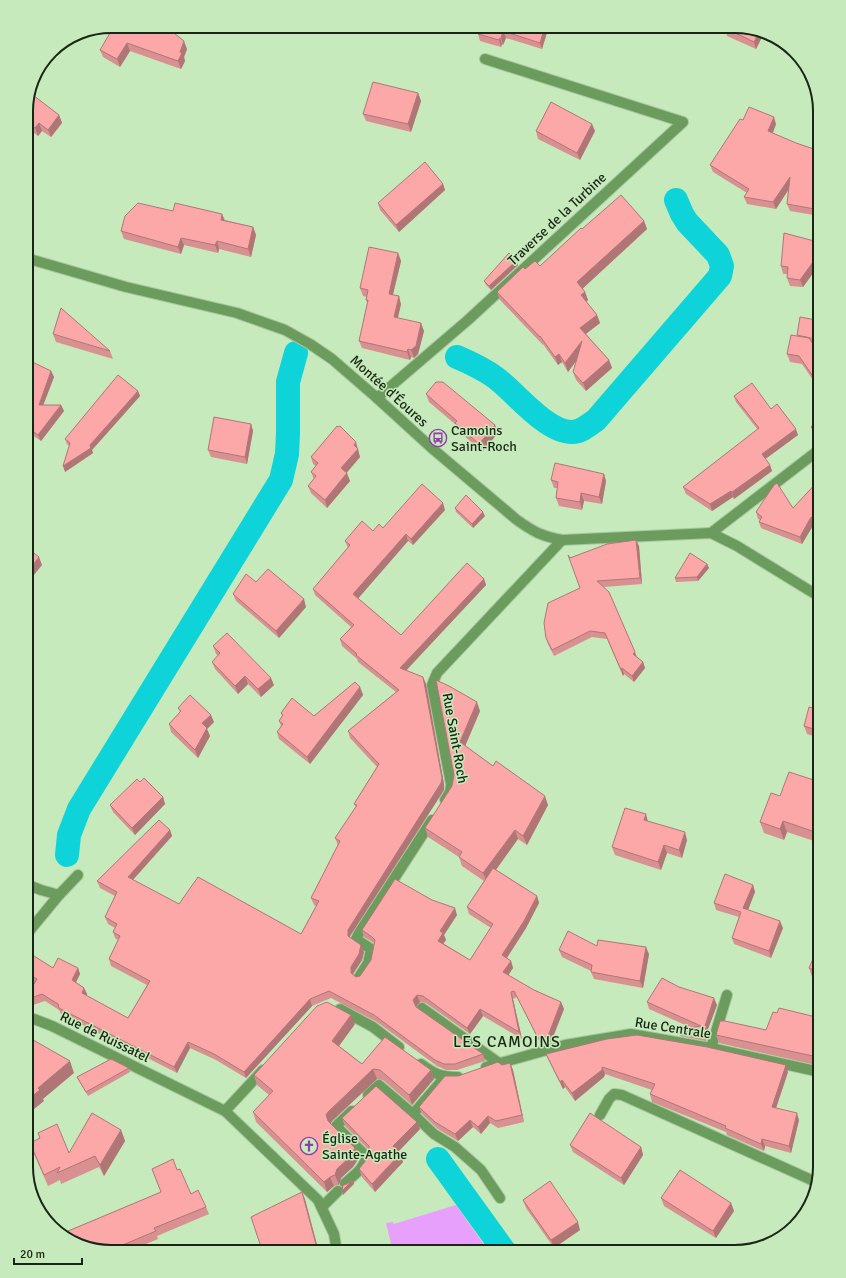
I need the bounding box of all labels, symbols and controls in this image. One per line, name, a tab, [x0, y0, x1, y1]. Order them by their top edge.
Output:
street label: Traverse de la Turbine	[504, 169, 610, 269]
street label: Montée d'Éoures	[346, 352, 432, 430]
place label: Camoins Saint-Roch	[451, 422, 517, 455]
bus stop icon: Camoins Saint-Roch	[428, 428, 448, 448]
street label: Rue Saint-Roch	[439, 691, 471, 785]
street label: Rue de Ruissatel	[57, 1008, 153, 1066]
street label: Rue Centrale	[634, 1014, 712, 1042]
district label: LES CAMOINS	[453, 1032, 561, 1052]
place label: Église Sainte-Agathe	[322, 1130, 407, 1163]
church icon: Église Sainte-Agathe	[299, 1136, 319, 1156]
scale bar	[14, 1240, 82, 1266]
text: 20 m	[20, 1247, 45, 1262]

